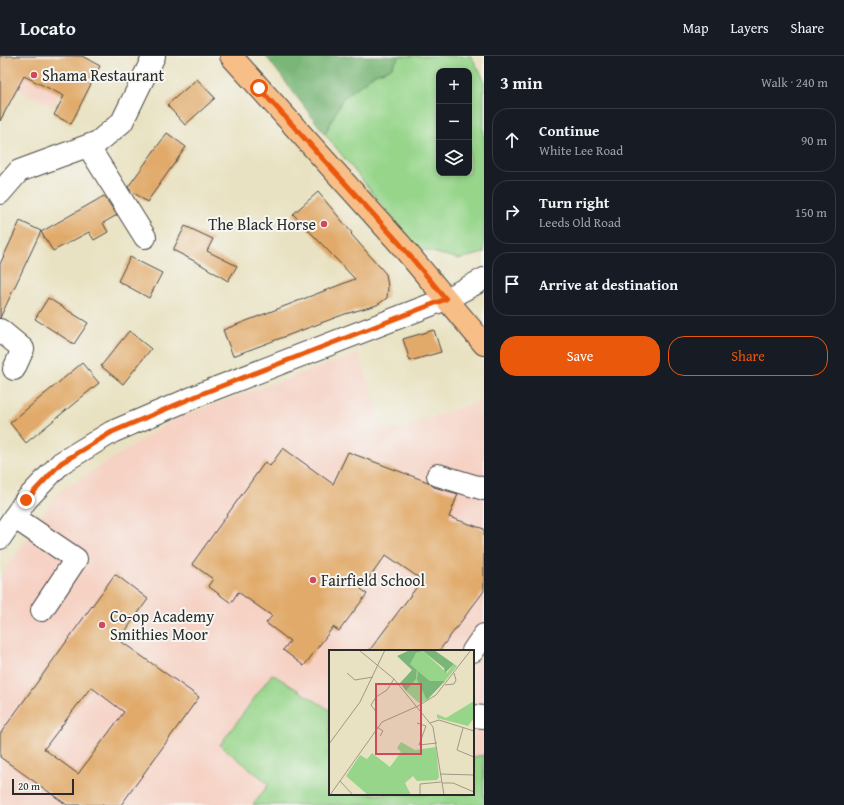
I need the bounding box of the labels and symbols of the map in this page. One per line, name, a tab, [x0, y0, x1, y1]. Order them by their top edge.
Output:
place label: Shama Restaurant	[42, 63, 164, 87]
marker: Shama Restaurant	[29, 70, 39, 80]
route start	[250, 79, 268, 97]
place label: The Black Horse	[208, 212, 316, 236]
marker: The Black Horse	[319, 219, 329, 229]
route end	[17, 491, 35, 509]
place label: Fairfield School	[321, 568, 425, 592]
marker: Fairfield School	[308, 575, 318, 585]
place label: Co-op Academy Smithies Moor	[110, 604, 214, 646]
marker: Co-op Academy Smithies Moor	[97, 620, 107, 630]
inset map	[329, 650, 474, 795]
scale bar	[12, 777, 74, 796]

